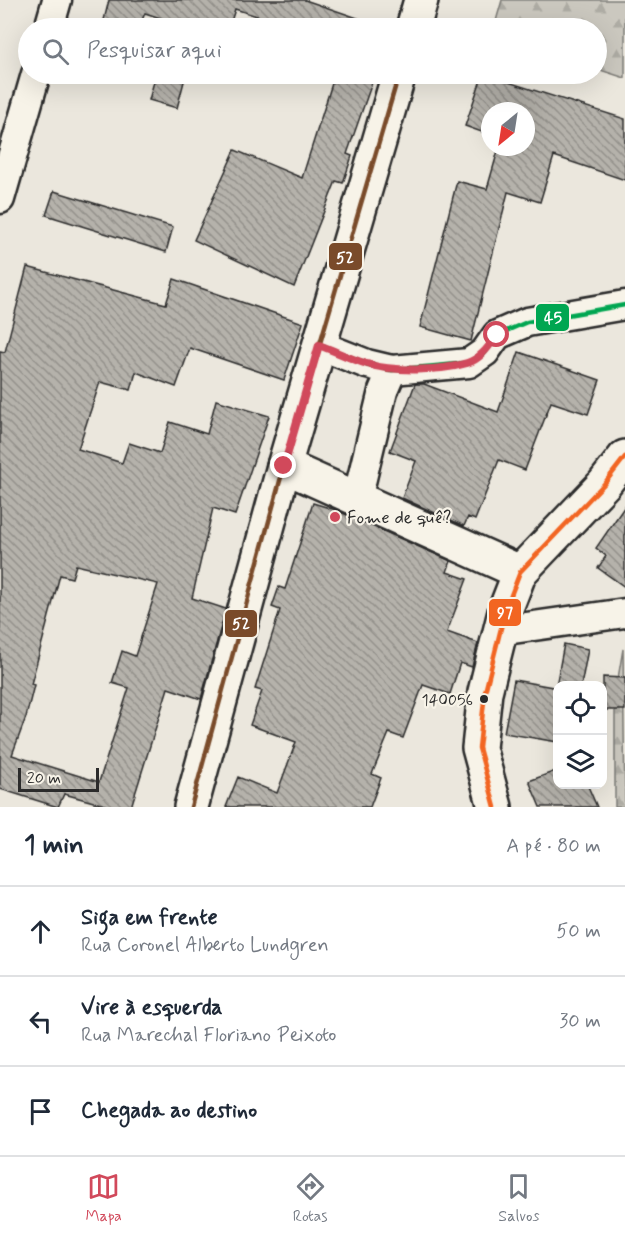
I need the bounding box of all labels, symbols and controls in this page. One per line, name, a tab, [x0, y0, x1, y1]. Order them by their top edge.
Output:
search box	[18, 18, 607, 84]
icon: search	[39, 35, 72, 68]
text: Pesquisar aqui	[87, 37, 222, 65]
north arrow	[481, 102, 535, 156]
line badge: 52	[328, 242, 363, 271]
text: 52	[336, 248, 354, 269]
line badge: 45	[535, 303, 570, 332]
text: 45	[544, 308, 562, 329]
route start	[483, 321, 509, 347]
route end	[270, 452, 296, 478]
place label: Fome de quê?	[347, 506, 451, 530]
marker: Fome de quê?	[328, 510, 342, 524]
line badge: 97	[488, 598, 522, 627]
text: 97	[497, 603, 513, 624]
line badge: 52	[224, 609, 258, 638]
text: 52	[232, 614, 250, 635]
map controls	[553, 681, 607, 789]
button: locate	[553, 681, 607, 735]
place label: 140056	[422, 690, 473, 711]
marker: 140056	[478, 693, 490, 705]
button: layers	[553, 735, 607, 789]
scale bar	[18, 765, 99, 792]
text: 20 m	[27, 768, 61, 789]
text: 1 min	[24, 829, 84, 863]
text: A pé · 80 m	[506, 833, 601, 860]
text: Siga em frente	[81, 904, 218, 932]
icon: ahead	[24, 915, 57, 948]
text: 50 m	[556, 918, 601, 945]
text: Rua Coronel Alberto Lundgren	[81, 932, 329, 959]
text: Vire à esquerda	[81, 994, 222, 1022]
icon: left	[24, 1005, 57, 1038]
text: 30 m	[559, 1008, 601, 1035]
text: Rua Marechal Floriano Peixoto	[81, 1022, 336, 1049]
icon: arrive	[24, 1095, 57, 1128]
text: Chegada ao destino	[81, 1097, 257, 1125]
tab: Mapa	[85, 1170, 122, 1227]
tab: Rotas	[293, 1170, 328, 1227]
tab: Salvos	[498, 1170, 540, 1227]

